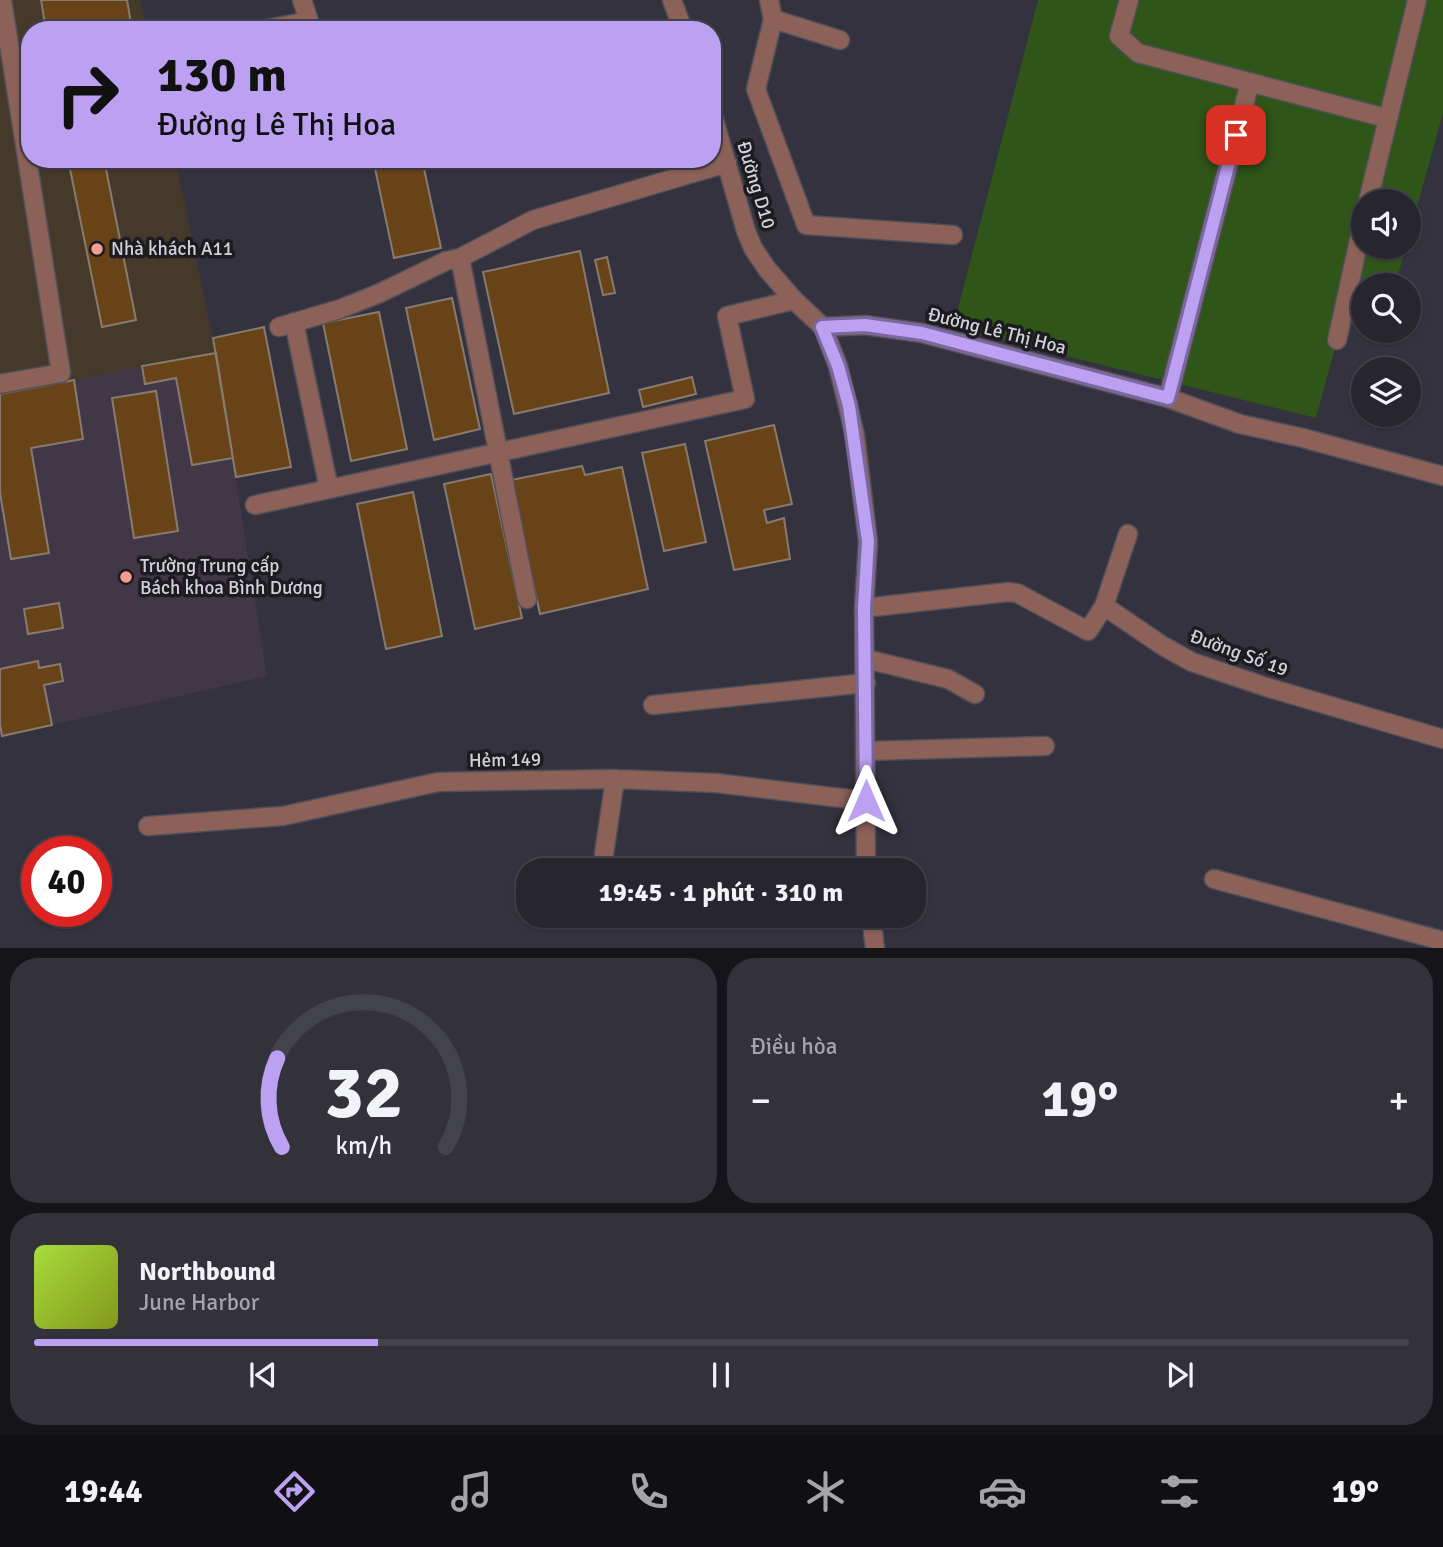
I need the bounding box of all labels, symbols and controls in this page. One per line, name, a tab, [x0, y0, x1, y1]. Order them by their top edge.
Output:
text: 130 m	[157, 45, 287, 105]
icon: right	[42, 49, 133, 140]
text: Đường Lê Thị Hoa	[157, 105, 396, 144]
pin	[1206, 105, 1266, 165]
icon: arrive	[1217, 116, 1255, 154]
street label: Đường D10	[731, 138, 781, 232]
map controls	[1351, 189, 1421, 427]
button: sound	[1351, 189, 1421, 259]
place label: Nhà khách A11	[111, 237, 233, 261]
marker: Nhà khách A11	[89, 241, 105, 257]
button: search	[1351, 273, 1421, 343]
street label: Đường Lê Thị Hoa	[925, 302, 1069, 360]
button: layers	[1351, 357, 1421, 427]
place label: Trường Trung cấp Bách khoa Bình Dương	[140, 554, 323, 600]
marker: Trường Trung cấp Bách khoa Bình Dương	[118, 569, 134, 585]
street label: Đường Số 19	[1187, 624, 1291, 682]
street label: Hẻm 149	[469, 747, 541, 773]
position arrow	[829, 764, 903, 838]
speed limit sign: 40	[21, 836, 112, 927]
text: 19:45 · 1 phút · 310 m	[599, 877, 843, 909]
text: Điều hòa	[751, 1032, 837, 1061]
text: 32	[324, 1049, 403, 1138]
text: 19°	[1041, 1067, 1118, 1131]
text: −	[751, 1077, 771, 1124]
text: +	[1388, 1077, 1409, 1124]
text: km/h	[335, 1129, 392, 1160]
text: Northbound	[139, 1256, 276, 1288]
text: June Harbor	[139, 1288, 259, 1317]
icon: previous	[244, 1356, 282, 1394]
icon: pause	[702, 1356, 740, 1394]
icon: next	[1161, 1356, 1199, 1394]
icon: directions	[270, 1467, 319, 1516]
icon: music	[447, 1467, 496, 1516]
icon: phone	[624, 1467, 673, 1516]
icon: climate	[801, 1467, 850, 1516]
icon: car	[978, 1467, 1027, 1516]
icon: filters	[1155, 1467, 1204, 1516]
text: 19:44	[64, 1472, 142, 1511]
text: 19°	[1332, 1472, 1379, 1511]

